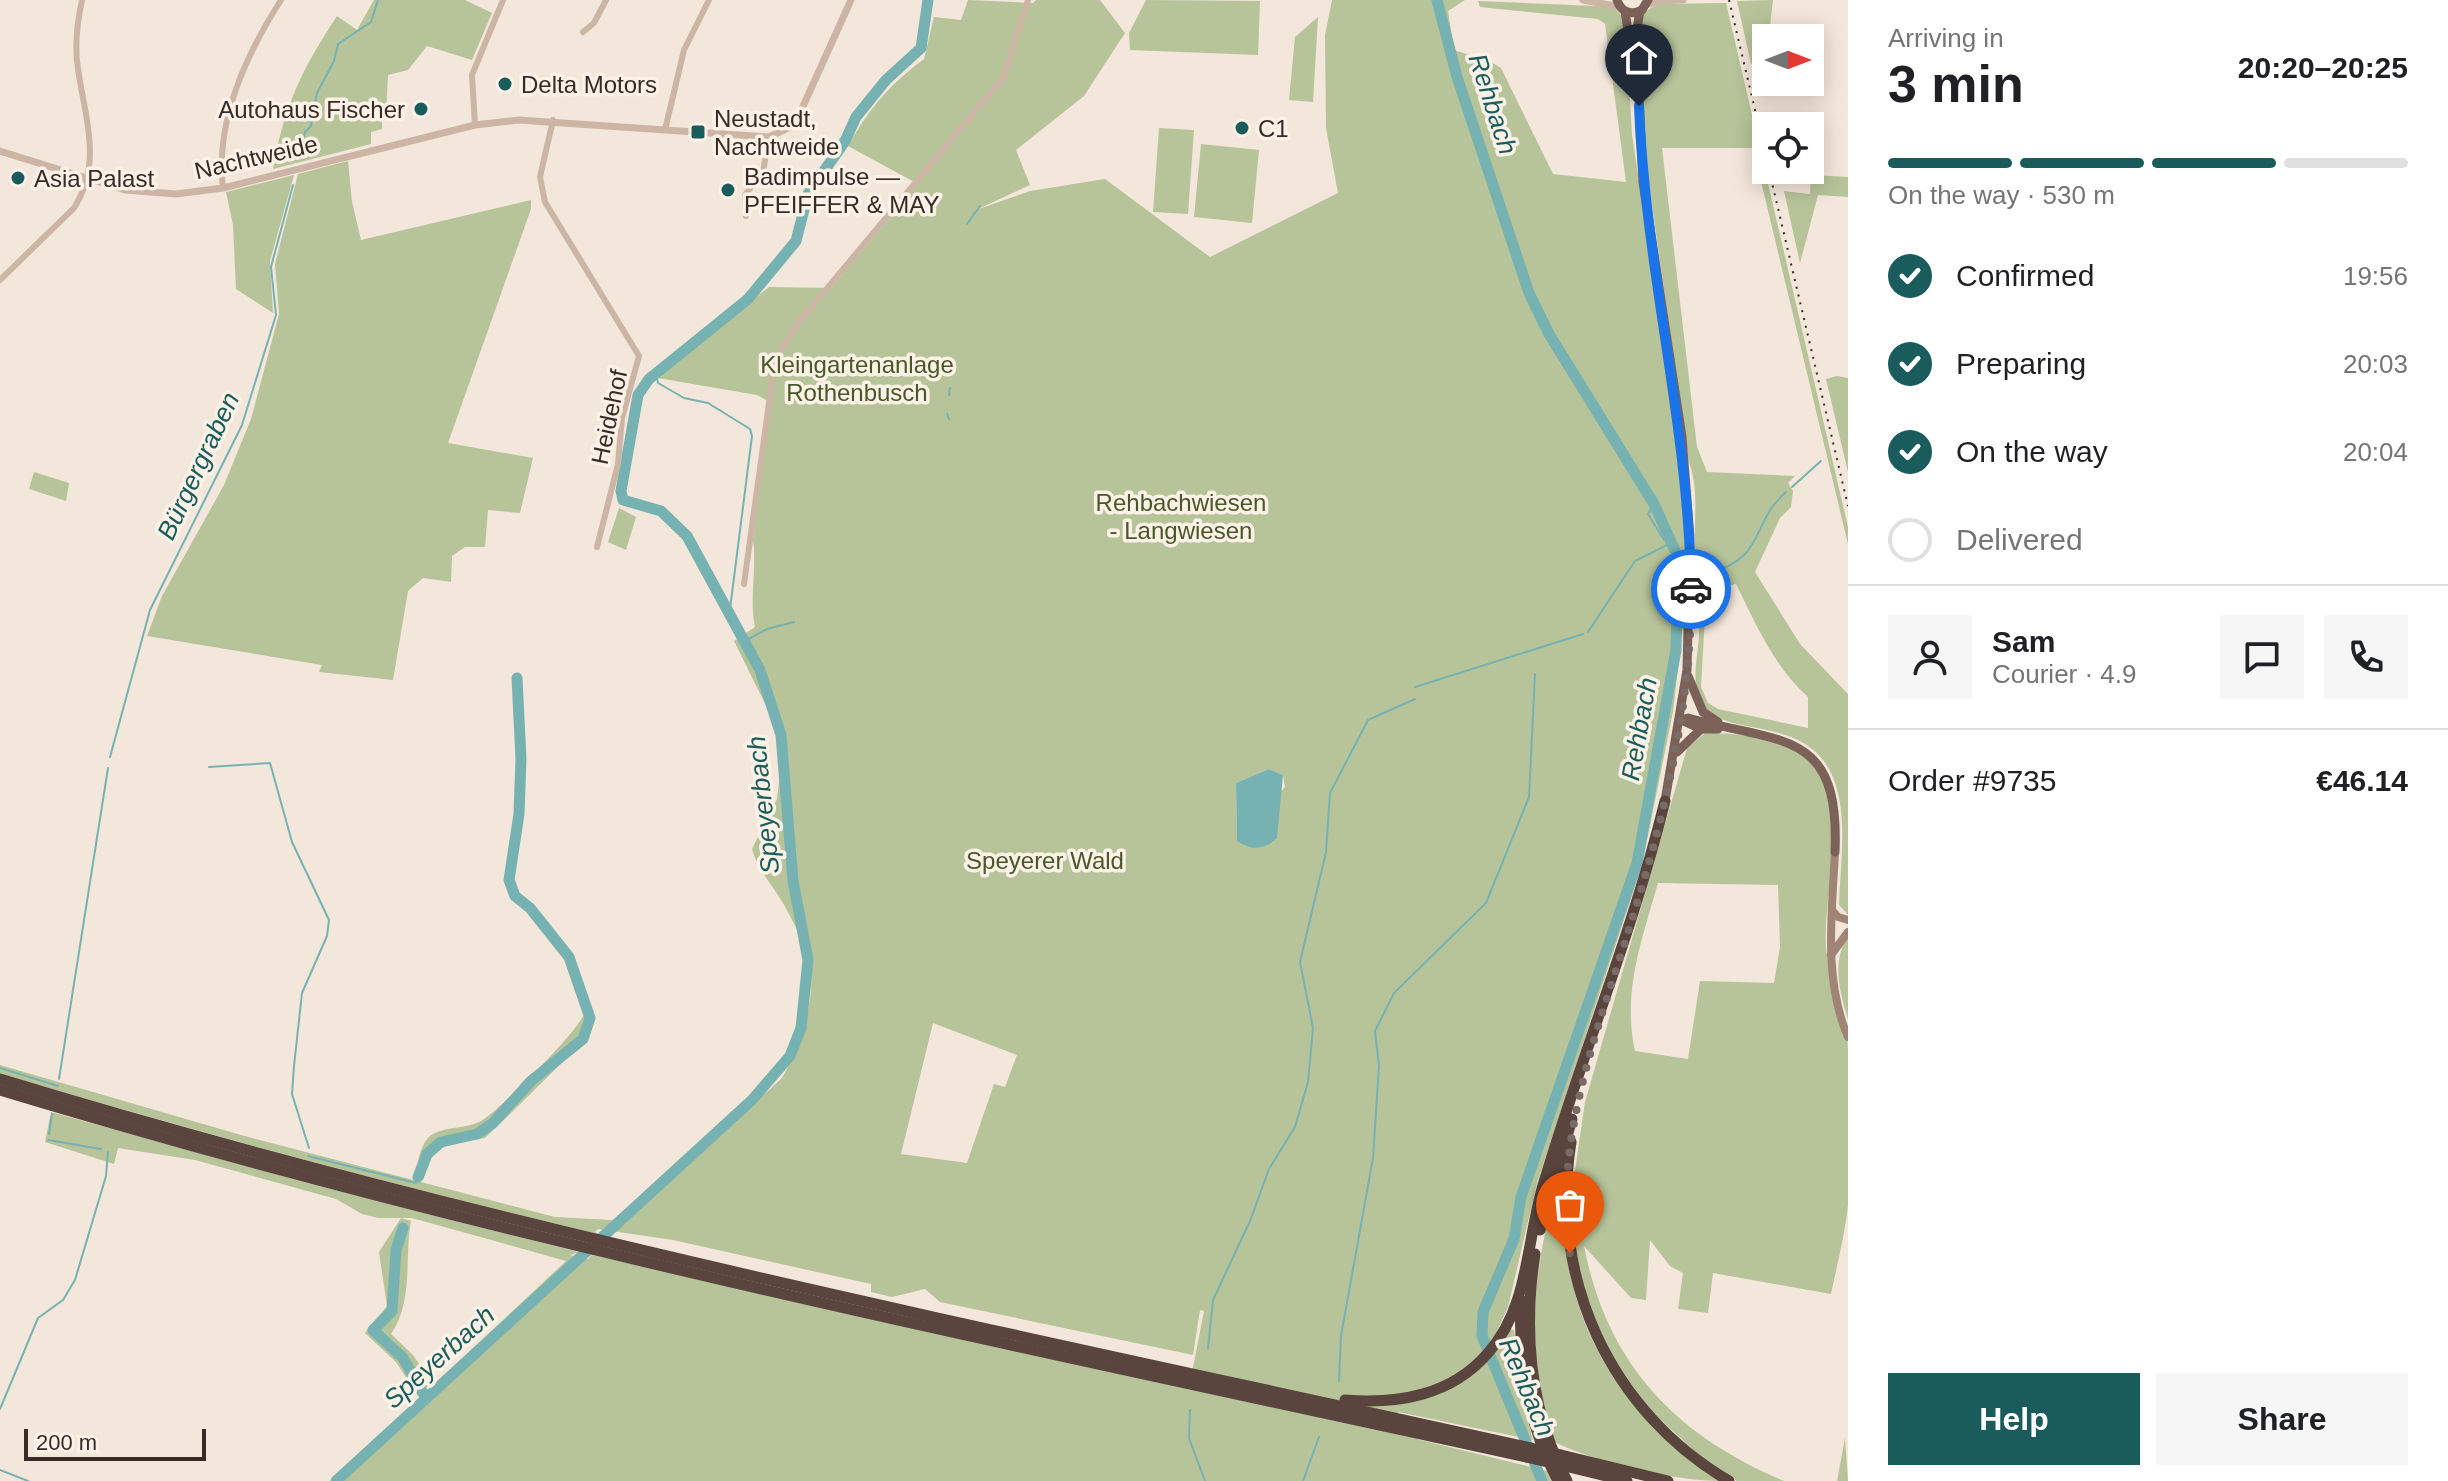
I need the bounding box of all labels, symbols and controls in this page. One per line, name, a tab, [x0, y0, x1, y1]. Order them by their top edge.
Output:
text: Arriving in	[1888, 23, 2004, 53]
pin	[1605, 24, 1673, 106]
north arrow	[1752, 24, 1824, 96]
map controls	[1752, 24, 1824, 184]
icon: home	[1617, 36, 1661, 80]
water label: Rehbach	[1463, 50, 1523, 158]
text: 20:20–20:25	[2238, 51, 2408, 84]
text: 3 min	[1888, 55, 2024, 113]
place label: Delta Motors	[521, 71, 657, 98]
marker: Delta Motors	[496, 75, 514, 93]
place label: Autohaus Fischer	[218, 96, 405, 123]
marker: Autohaus Fischer	[412, 100, 430, 118]
place label: Neustadt, Nachtweide	[714, 105, 839, 160]
button: locate	[1752, 112, 1824, 184]
place label: C1	[1258, 115, 1289, 142]
marker: C1	[1233, 119, 1251, 137]
marker: Neustadt, Nachtweide	[689, 123, 707, 141]
street label: Nachtweide	[192, 130, 320, 184]
place label: Badimpulse — PFEIFFER & MAY	[744, 163, 940, 218]
place label: Asia Palast	[34, 165, 154, 192]
marker: Asia Palast	[9, 169, 27, 187]
text: On the way · 530 m	[1888, 180, 2115, 210]
marker: Badimpulse — PFEIFFER & MAY	[719, 181, 737, 199]
icon: check	[1888, 254, 1932, 298]
text: Confirmed	[1956, 259, 2094, 292]
text: 19:56	[2343, 261, 2408, 291]
icon: check	[1888, 342, 1932, 386]
text: Preparing	[1956, 347, 2086, 380]
text: 20:03	[2343, 349, 2408, 379]
park label: Kleingartenanlage Rothenbusch	[760, 351, 954, 406]
street label: Heidehof	[586, 367, 632, 467]
water label: Bürgergraben	[151, 388, 245, 544]
icon: check	[1888, 430, 1932, 474]
text: On the way	[1956, 435, 2108, 468]
text: 20:04	[2343, 437, 2408, 467]
park label: Rehbachwiesen - Langwiesen	[1096, 489, 1266, 544]
text: Delivered	[1956, 523, 2083, 556]
courier	[1651, 549, 1731, 629]
icon: car	[1669, 567, 1713, 611]
button: person	[1888, 615, 1972, 699]
button: chat	[2220, 615, 2304, 699]
button: phone	[2324, 615, 2408, 699]
text: Sam	[1992, 625, 2055, 658]
text: Courier · 4.9	[1992, 659, 2137, 689]
water label: Rehbach	[1615, 675, 1663, 783]
water label: Speyerbach	[741, 734, 785, 876]
text: Order #9735	[1888, 764, 2056, 797]
text: €46.14	[2316, 764, 2408, 797]
park label: Speyerer Wald	[966, 847, 1124, 874]
pin	[1536, 1171, 1604, 1253]
icon: bag	[1548, 1183, 1592, 1227]
water label: Speyerbach	[377, 1299, 501, 1415]
water label: Rehbach	[1493, 1333, 1561, 1441]
button: Help	[1888, 1373, 2140, 1465]
button: Share	[2156, 1373, 2408, 1465]
scale bar	[24, 1425, 206, 1461]
text: 200 m	[36, 1430, 97, 1455]

